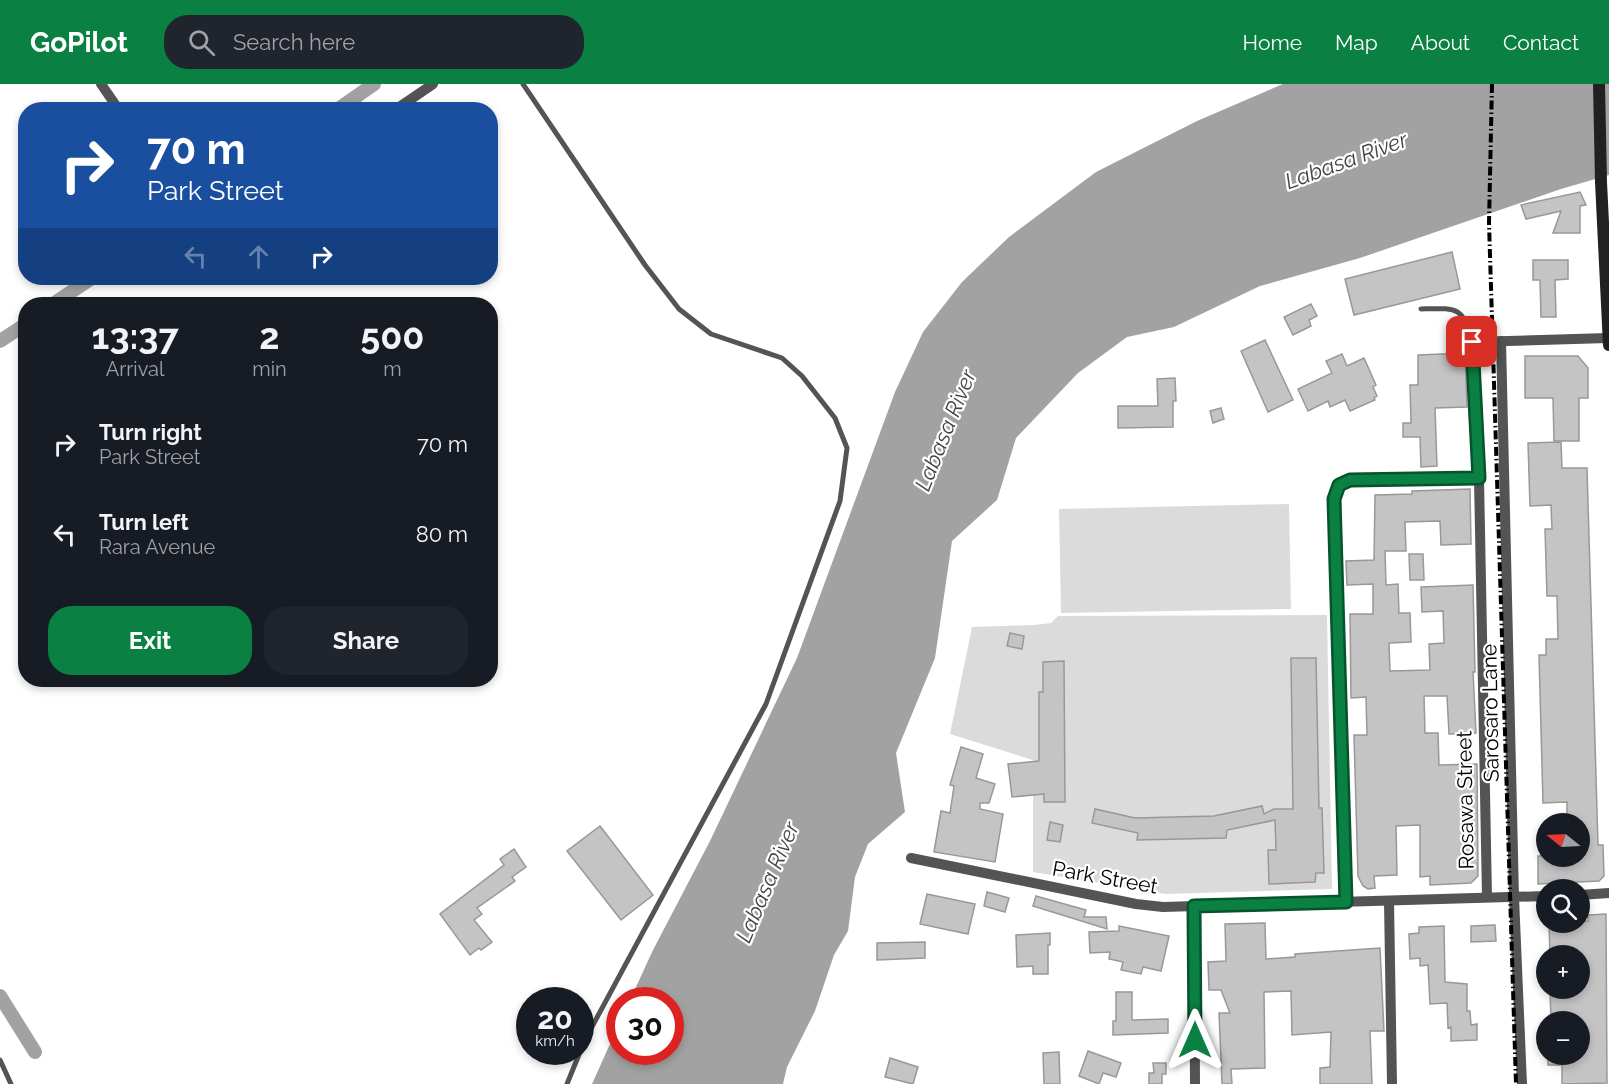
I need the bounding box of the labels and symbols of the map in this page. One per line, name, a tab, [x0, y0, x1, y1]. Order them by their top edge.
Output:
water label: Labasa River	[1281, 125, 1412, 194]
pin	[1446, 316, 1497, 367]
water label: Labasa River	[909, 364, 982, 494]
street label: Sarosaro Lane	[1476, 644, 1504, 782]
street label: Rosawa Street	[1451, 730, 1479, 870]
north arrow	[1536, 813, 1590, 867]
water label: Labasa River	[730, 817, 805, 946]
street label: Park Street	[1050, 855, 1160, 899]
speed limit sign: 30	[606, 987, 684, 1065]
position arrow	[1163, 1008, 1227, 1072]

